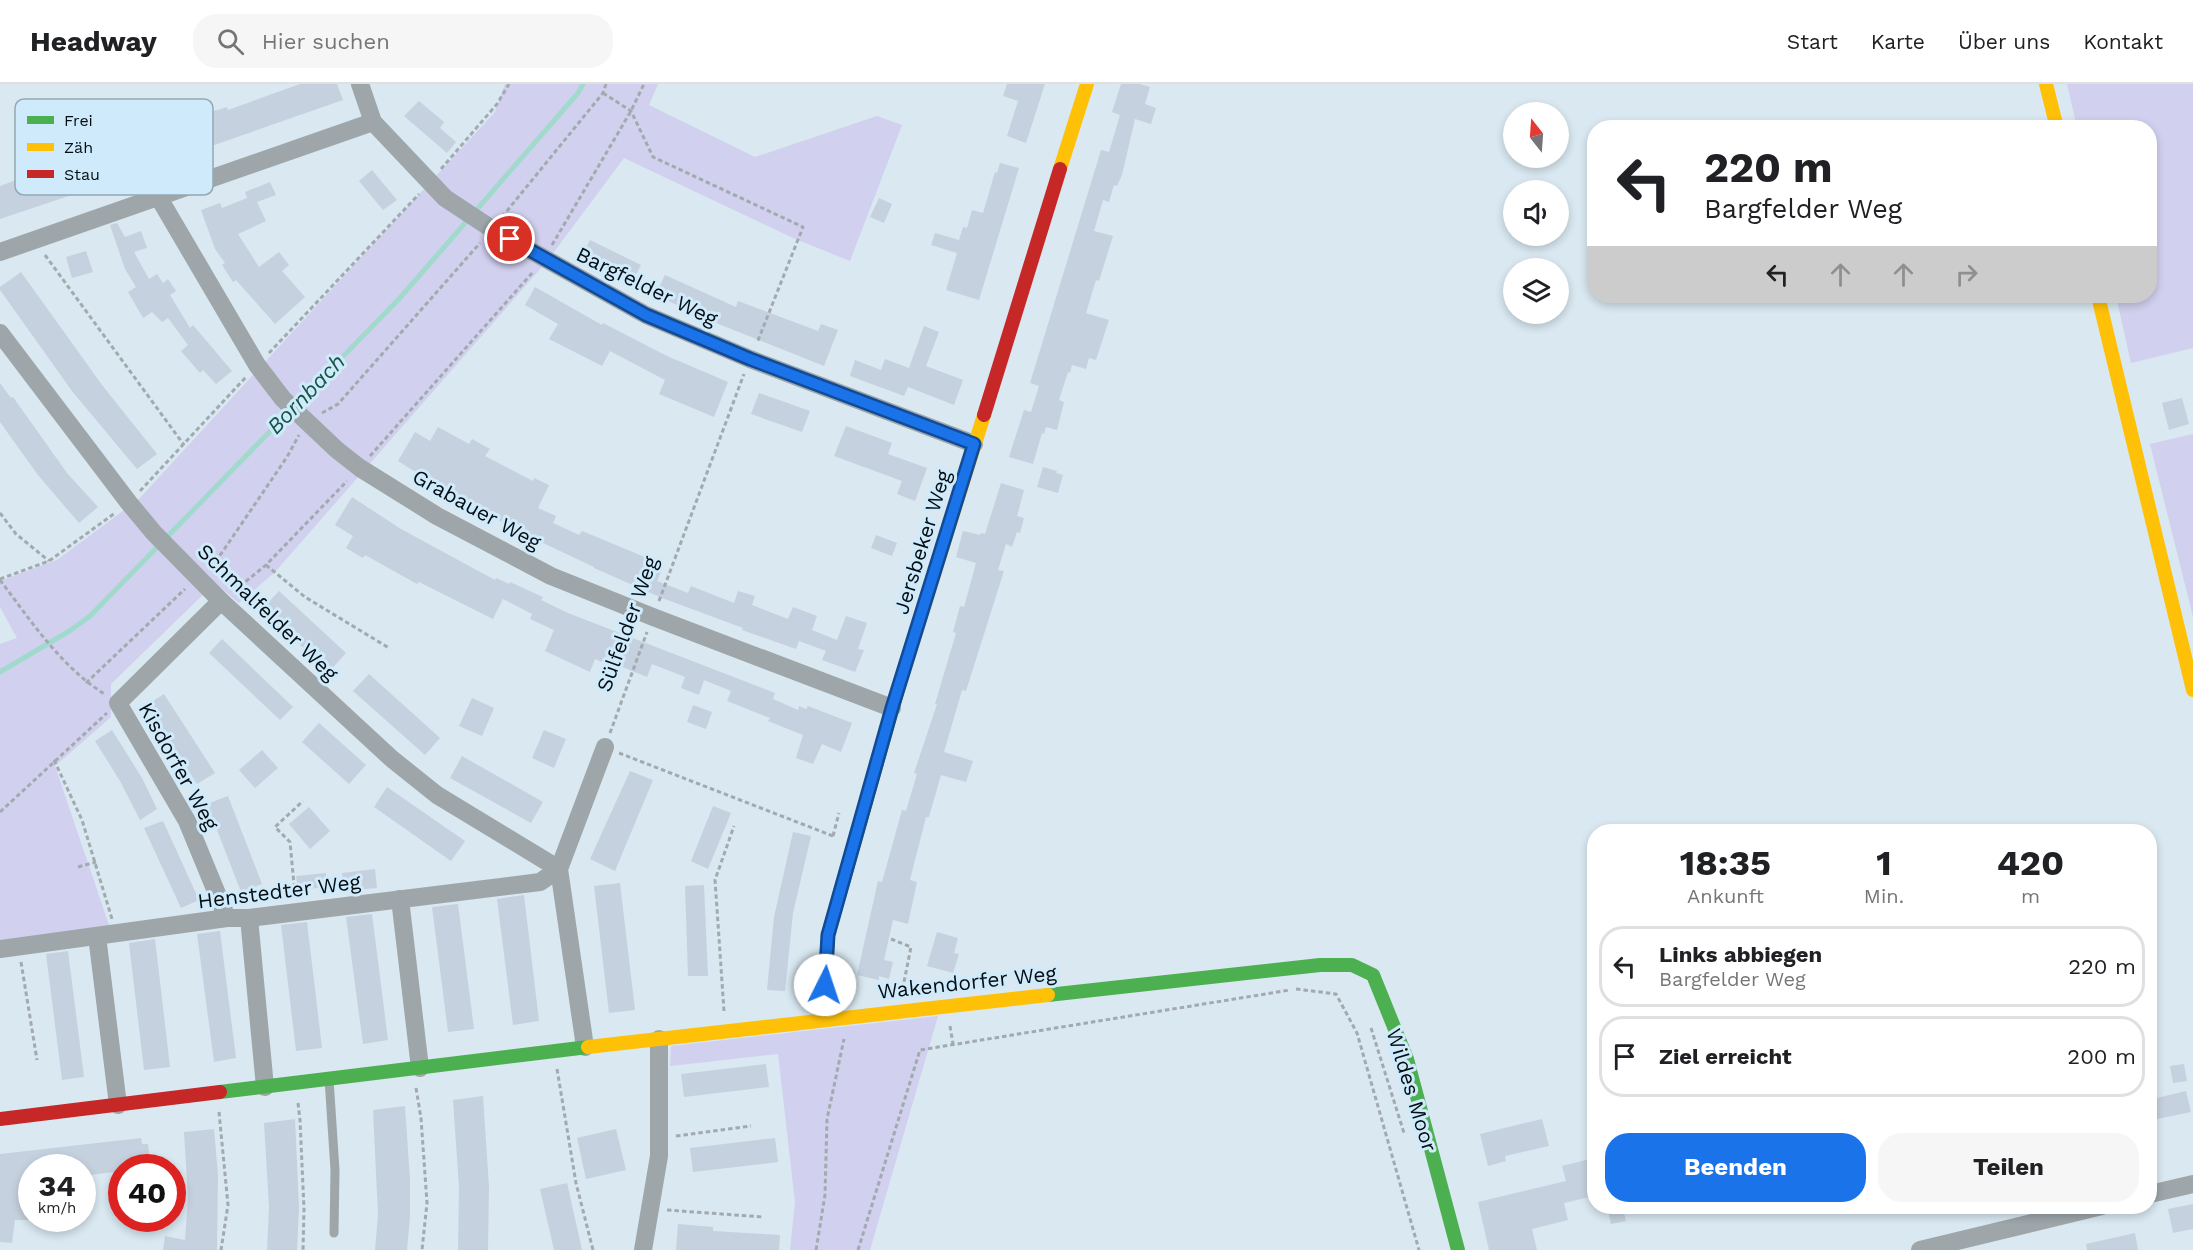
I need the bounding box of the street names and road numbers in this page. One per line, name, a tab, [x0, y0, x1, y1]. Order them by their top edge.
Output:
street label: Bargfelder Weg	[572, 241, 722, 331]
street label: Grabauer Weg	[408, 463, 546, 555]
street label: Jersbeker Weg	[888, 466, 956, 617]
street label: Schmalfelder Weg	[192, 538, 344, 686]
street label: Sülfelder Weg	[591, 552, 663, 695]
street label: Kisdorfer Weg	[134, 698, 225, 835]
street label: Henstedter Weg	[196, 869, 363, 913]
street label: Wakendorfer Weg	[876, 960, 1059, 1004]
street label: Wildes Moor	[1381, 1026, 1443, 1155]

